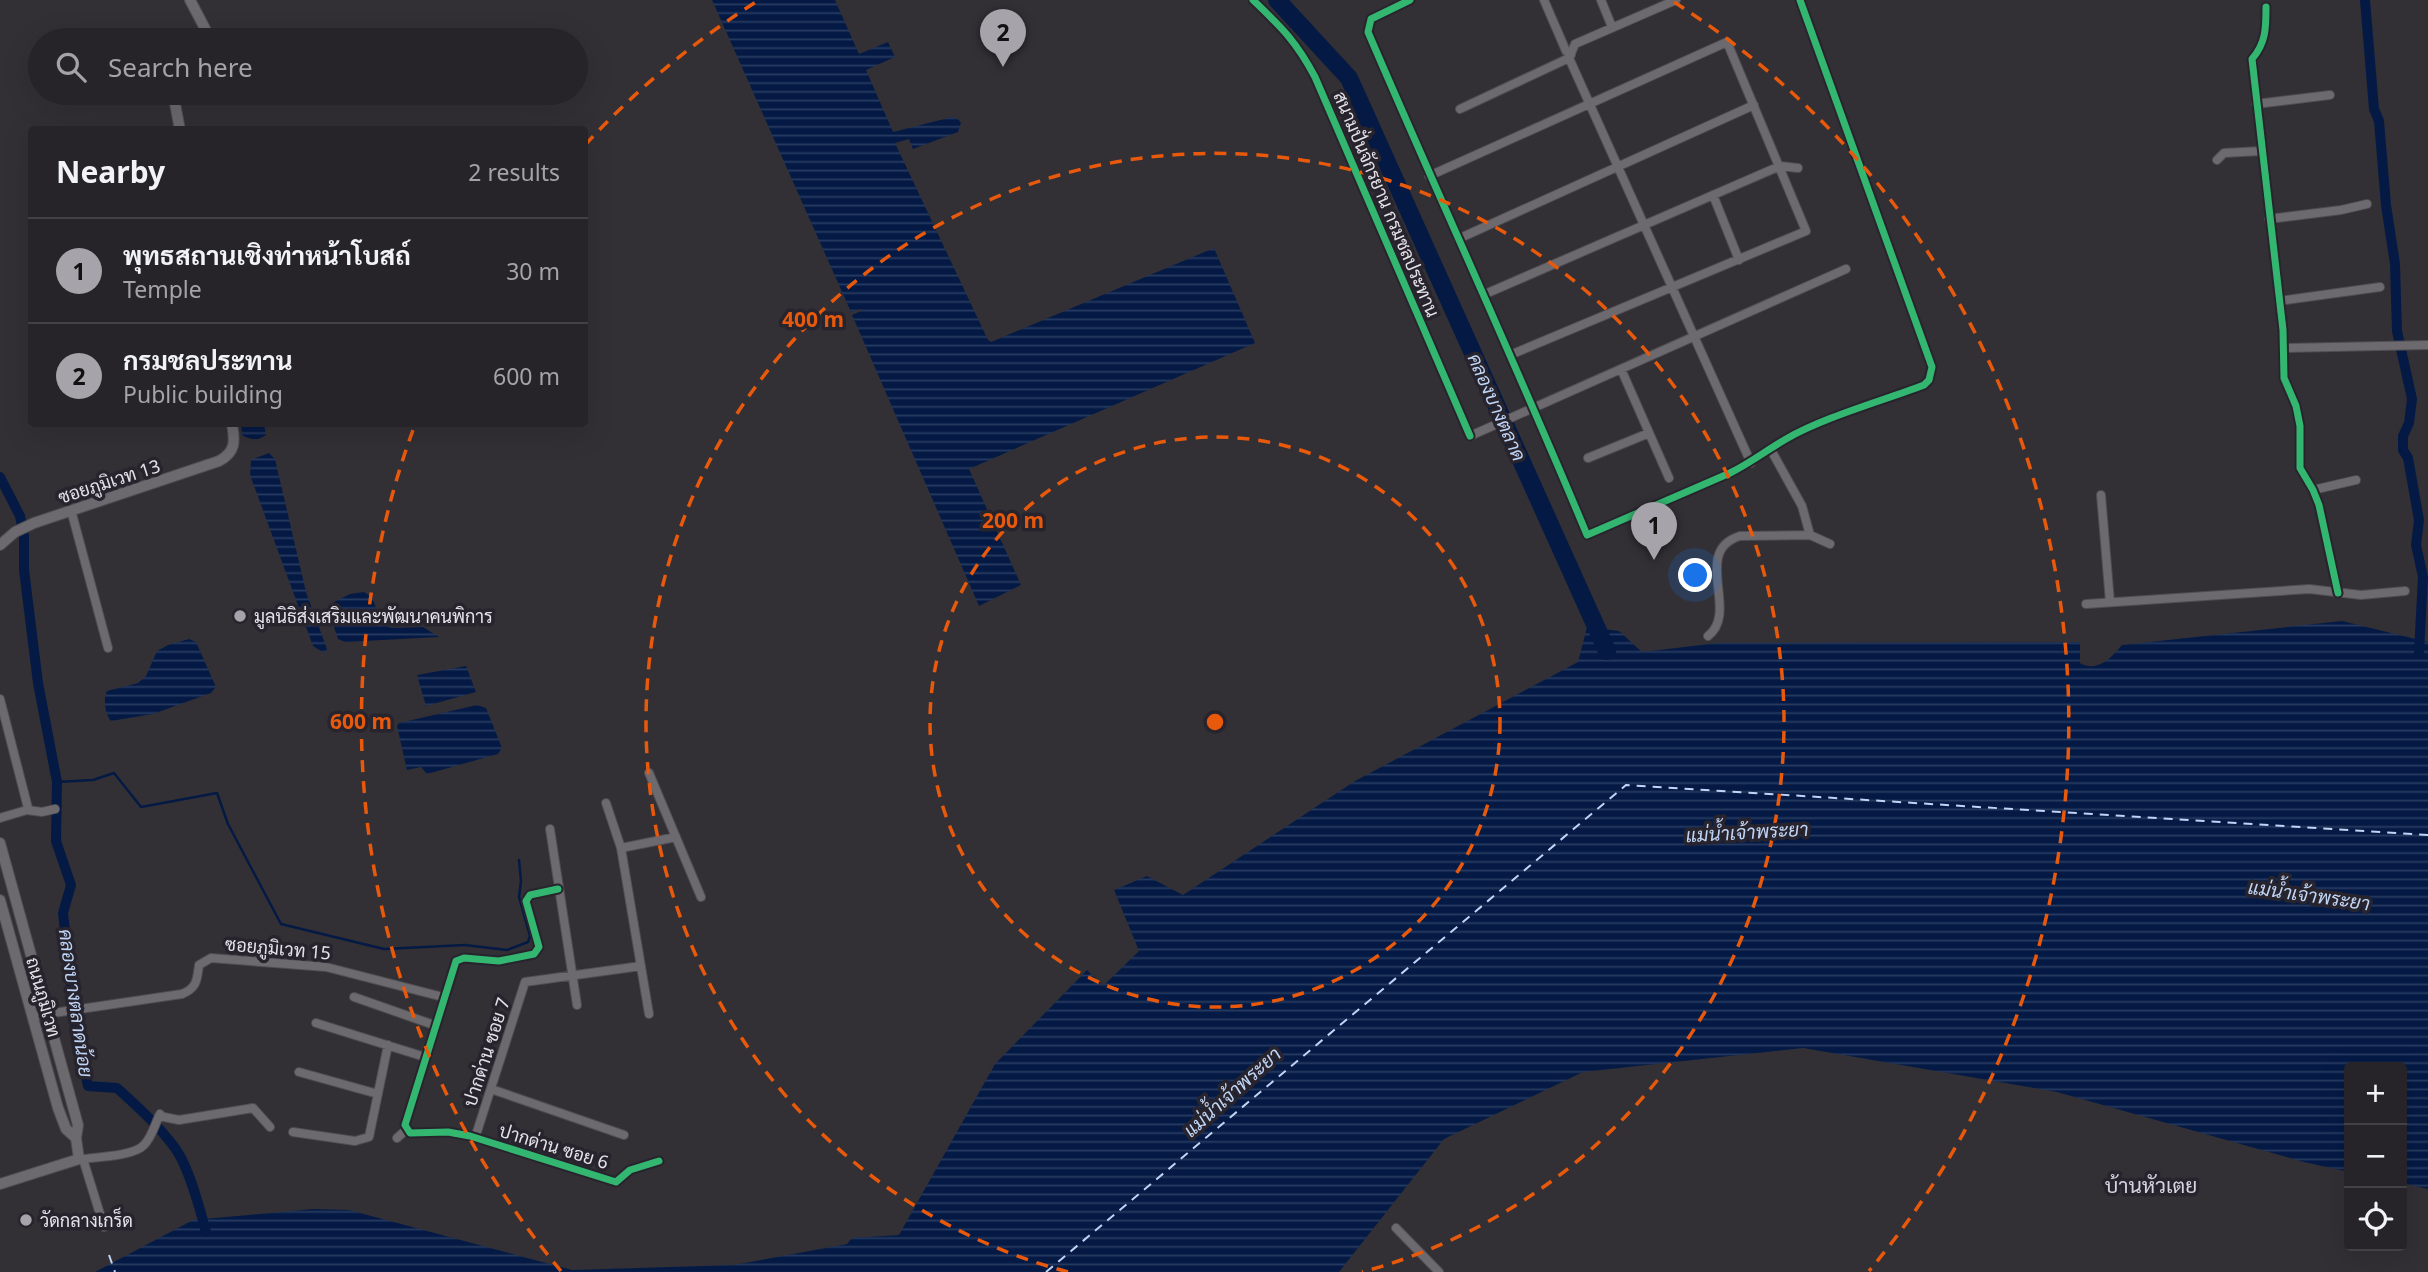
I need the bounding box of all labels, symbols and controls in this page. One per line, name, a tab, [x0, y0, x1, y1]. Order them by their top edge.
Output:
pin: 2	[980, 9, 1026, 67]
search box	[28, 28, 588, 105]
icon: search	[52, 48, 90, 86]
text: Search here	[108, 49, 253, 85]
street label: สนามปั่นจักรยาน กรมชลประทาน	[1329, 87, 1448, 320]
text: Nearby	[56, 151, 165, 192]
text: 2 results	[468, 156, 560, 188]
text: พุทธสถานเชิงท่าหน้าโบสถ์	[123, 237, 411, 273]
text: 1	[72, 255, 86, 287]
text: 30 m	[506, 255, 560, 287]
text: Temple	[123, 273, 202, 305]
text: 400 m	[782, 305, 844, 333]
text: กรมชลประทาน	[123, 342, 293, 378]
water label: คลองบางตลาด	[1462, 349, 1532, 465]
text: 2	[72, 360, 86, 392]
text: 600 m	[493, 360, 560, 392]
text: Public building	[123, 378, 283, 410]
street label: ซอยภูมิเวท 13	[55, 453, 164, 511]
pin: 1	[1631, 502, 1677, 560]
text: 200 m	[982, 506, 1044, 534]
your location	[1678, 558, 1712, 592]
place label: มูลนิธิส่งเสริมและพัฒนาคนพิการ	[254, 604, 493, 630]
marker: มูลนิธิส่งเสริมและพัฒนาคนพิการ	[232, 608, 248, 624]
text: 600 m	[330, 707, 392, 735]
centre of rings	[1203, 710, 1227, 734]
water label: แม่น้ำเจ้าพระยา	[1685, 814, 1809, 848]
water label: แม่น้ำเจ้าพระยา	[2246, 872, 2372, 916]
water label: คลองบางตลาดน้อย	[53, 927, 99, 1079]
street label: ซอยภูมิเวท 15	[224, 931, 332, 967]
street label: ถนนภูมิเวท	[19, 954, 67, 1040]
street label: ปากด่าน ซอย 7	[457, 994, 515, 1110]
water label: แม่น้ำเจ้าพระยา	[1176, 1040, 1286, 1143]
map controls	[2344, 1062, 2407, 1251]
button: +	[2344, 1062, 2407, 1125]
street label: ปากด่าน ซอย 6	[496, 1118, 612, 1174]
button: −	[2344, 1125, 2407, 1188]
district label: บ้านหัวเตย	[2105, 1171, 2197, 1199]
button: locate	[2344, 1188, 2407, 1251]
place label: วัดกลางเกร็ด	[40, 1207, 133, 1232]
marker: วัดกลางเกร็ด	[18, 1212, 34, 1228]

